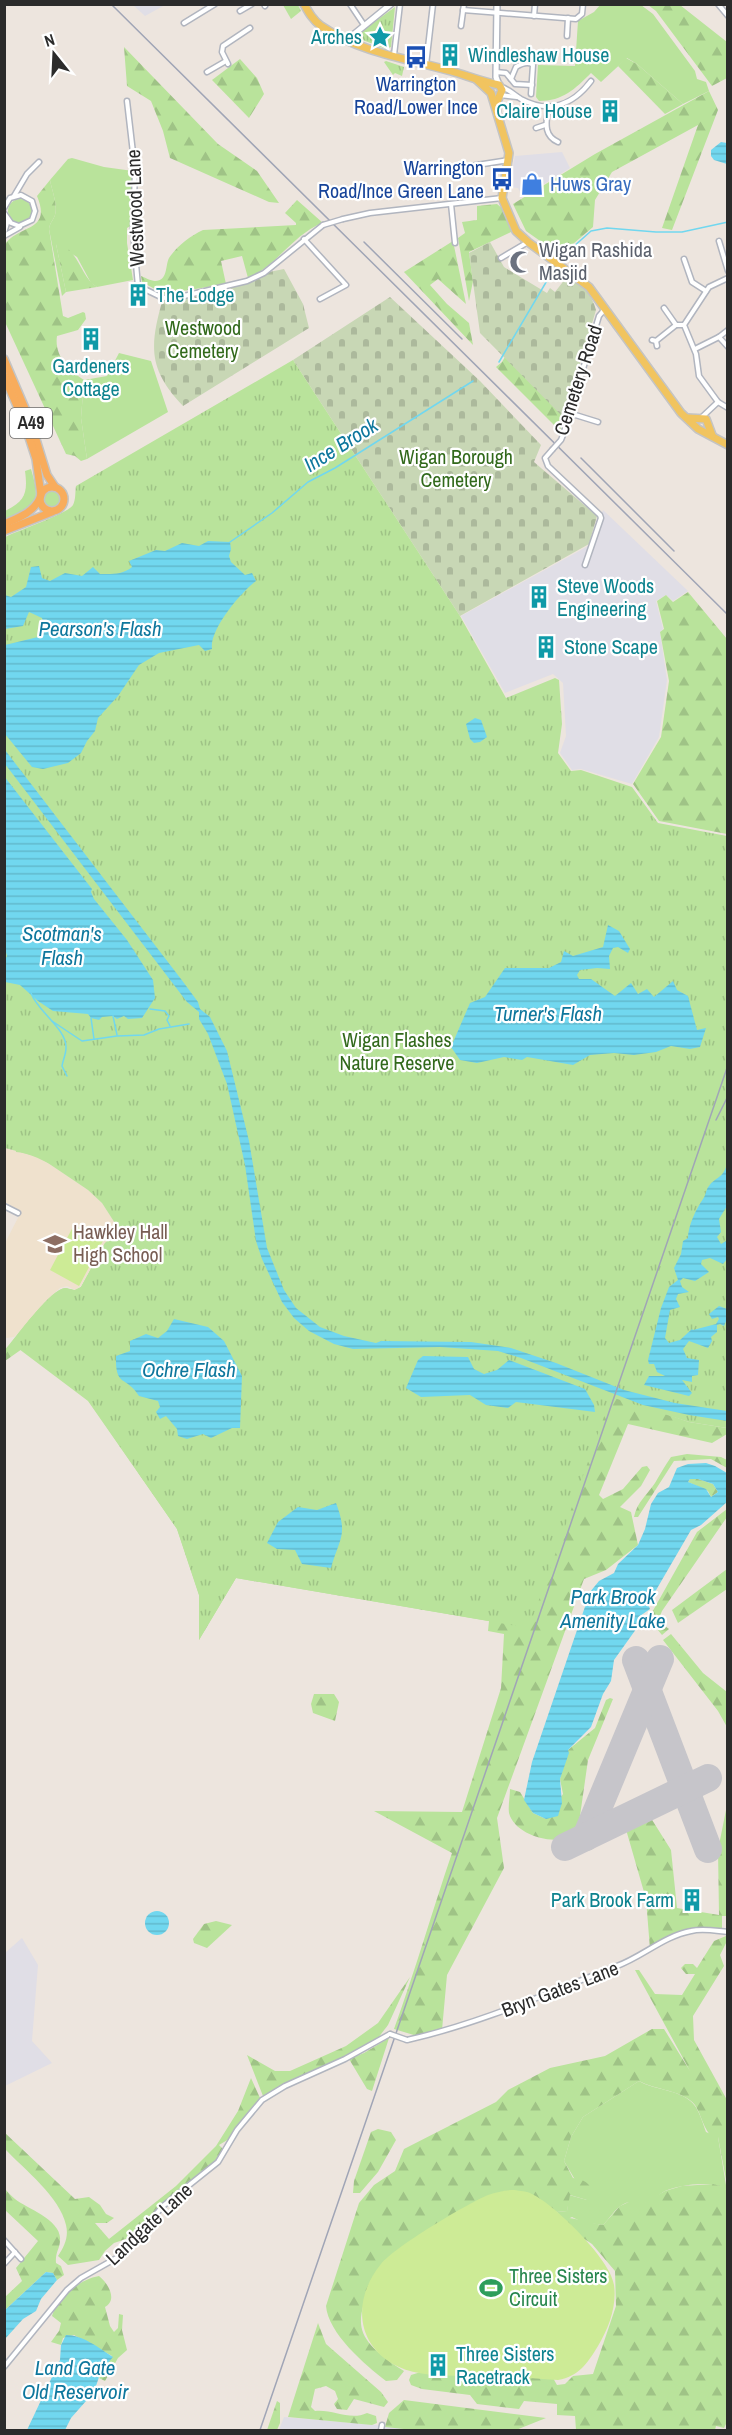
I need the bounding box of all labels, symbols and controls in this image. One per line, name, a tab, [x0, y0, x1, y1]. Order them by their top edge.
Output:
place label: Arches	[310, 23, 362, 50]
north arrow	[24, 24, 84, 84]
place icon: Arches	[367, 24, 393, 50]
text: N	[41, 28, 57, 52]
place label: Windleshaw House	[468, 41, 609, 68]
building icon: Windleshaw House	[437, 42, 463, 68]
bus stop icon: Warrington Road/Lower Ince	[403, 44, 429, 70]
place label: Warrington Road/Lower Ince	[354, 70, 478, 120]
place label: Claire House	[496, 97, 592, 124]
building icon: Claire House	[597, 98, 623, 124]
street label: Westwood Lane	[119, 149, 150, 267]
place label: Warrington Road/Ince Green Lane	[318, 154, 484, 204]
bus stop icon: Warrington Road/Ince Green Lane	[489, 166, 515, 192]
place label: Huws Gray	[550, 170, 632, 197]
shop icon: Huws Gray	[519, 171, 545, 197]
place label: Wigan Rashida Masjid	[539, 236, 652, 286]
mosque icon: Wigan Rashida Masjid	[508, 249, 534, 275]
place label: The Lodge	[156, 281, 234, 308]
building icon: The Lodge	[125, 282, 151, 308]
park label: Westwood Cemetery	[165, 314, 241, 364]
street label: Cemetery Road	[547, 321, 608, 439]
building icon: Gardeners Cottage	[78, 326, 104, 352]
place label: Gardeners Cottage	[52, 352, 130, 402]
road number: A49	[10, 408, 52, 438]
water label: Ince Brook	[298, 410, 384, 479]
park label: Wigan Borough Cemetery	[399, 443, 513, 493]
place label: Steve Woods Engineering	[557, 572, 654, 622]
building icon: Steve Woods Engineering	[526, 584, 552, 610]
water label: Pearson's Flash	[39, 614, 161, 643]
place label: Stone Scape	[564, 633, 658, 660]
building icon: Stone Scape	[533, 634, 559, 660]
water label: Scotman's Flash	[22, 919, 102, 972]
water label: Turner's Flash	[494, 999, 602, 1028]
park label: Wigan Flashes Nature Reserve	[340, 1026, 454, 1076]
place label: Hawkley Hall High School	[73, 1218, 168, 1268]
school or university icon: Hawkley Hall High School	[42, 1231, 68, 1257]
water label: Ochre Flash	[142, 1355, 236, 1384]
water label: Park Brook Amenity Lake	[559, 1582, 666, 1635]
place label: Park Brook Farm	[551, 1886, 674, 1913]
building icon: Park Brook Farm	[679, 1887, 705, 1913]
street label: Bryn Gates Lane	[498, 1954, 622, 2023]
street label: Landgate Lane	[99, 2176, 198, 2271]
place label: Three Sisters Circuit	[509, 2262, 607, 2312]
sports icon: Three Sisters Circuit	[478, 2275, 504, 2301]
place label: Three Sisters Racetrack	[456, 2340, 554, 2390]
building icon: Three Sisters Racetrack	[425, 2352, 451, 2378]
water label: Land Gate Old Reservoir	[22, 2353, 129, 2406]

